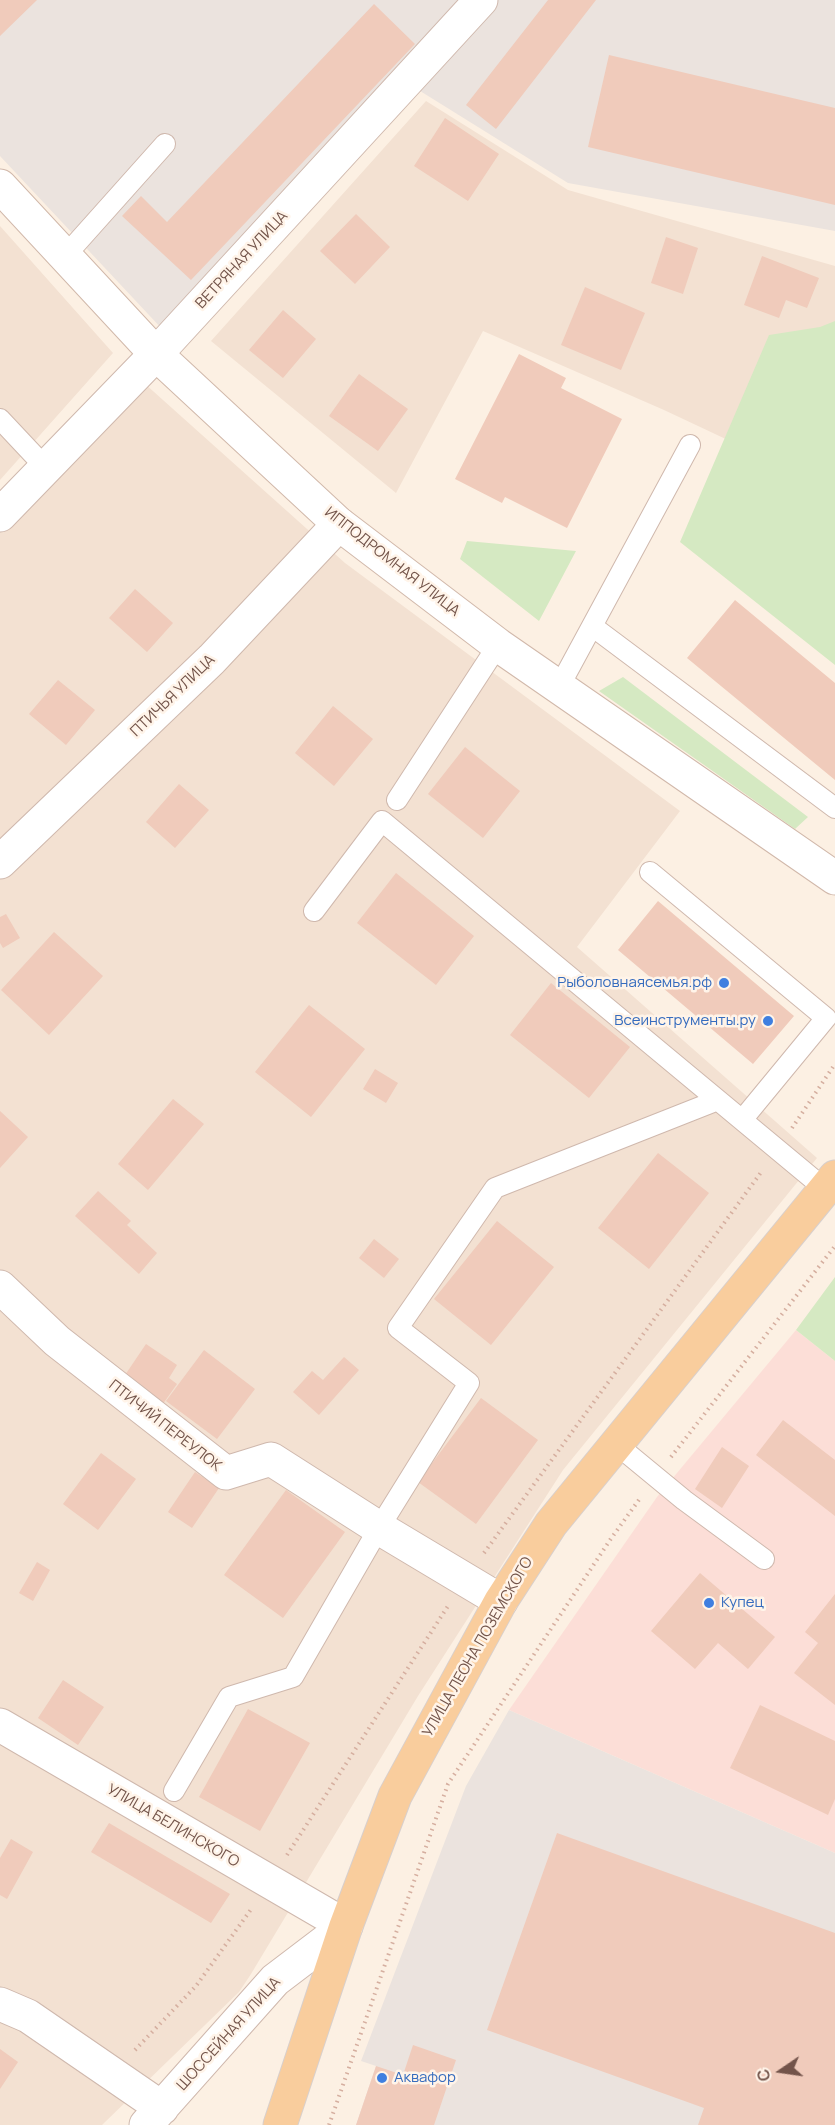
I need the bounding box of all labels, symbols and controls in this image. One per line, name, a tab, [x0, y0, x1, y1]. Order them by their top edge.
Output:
street label: ВЕТРЯНАЯ УЛИЦА	[192, 208, 292, 312]
street label: ИППОДРОМНАЯ УЛИЦА	[321, 504, 463, 620]
street label: ПТИЧЬЯ УЛИЦА	[127, 651, 219, 741]
place label: Рыболовнаясемья.рф	[557, 974, 712, 992]
marker: Рыболовнаясемья.рф	[717, 976, 731, 990]
place label: Всеинструменты.ру	[614, 1012, 756, 1030]
marker: Всеинструменты.ру	[761, 1014, 775, 1028]
street label: ПТИЧИЙ ПЕРЕУЛОК	[105, 1376, 225, 1476]
street label: УЛИЦА ЛЕОНА ПОЗЕМСКОГО	[419, 1554, 537, 1740]
place label: Купец	[721, 1594, 764, 1612]
marker: Купец	[702, 1596, 716, 1610]
street label: УЛИЦА БЕЛИНСКОГО	[104, 1781, 242, 1871]
street label: ШОССЕЙНАЯ УЛИЦА	[173, 1974, 285, 2094]
north arrow	[751, 2041, 811, 2101]
text: С	[751, 2067, 776, 2083]
place label: Аквафор	[394, 2069, 456, 2087]
marker: Аквафор	[375, 2071, 389, 2085]

